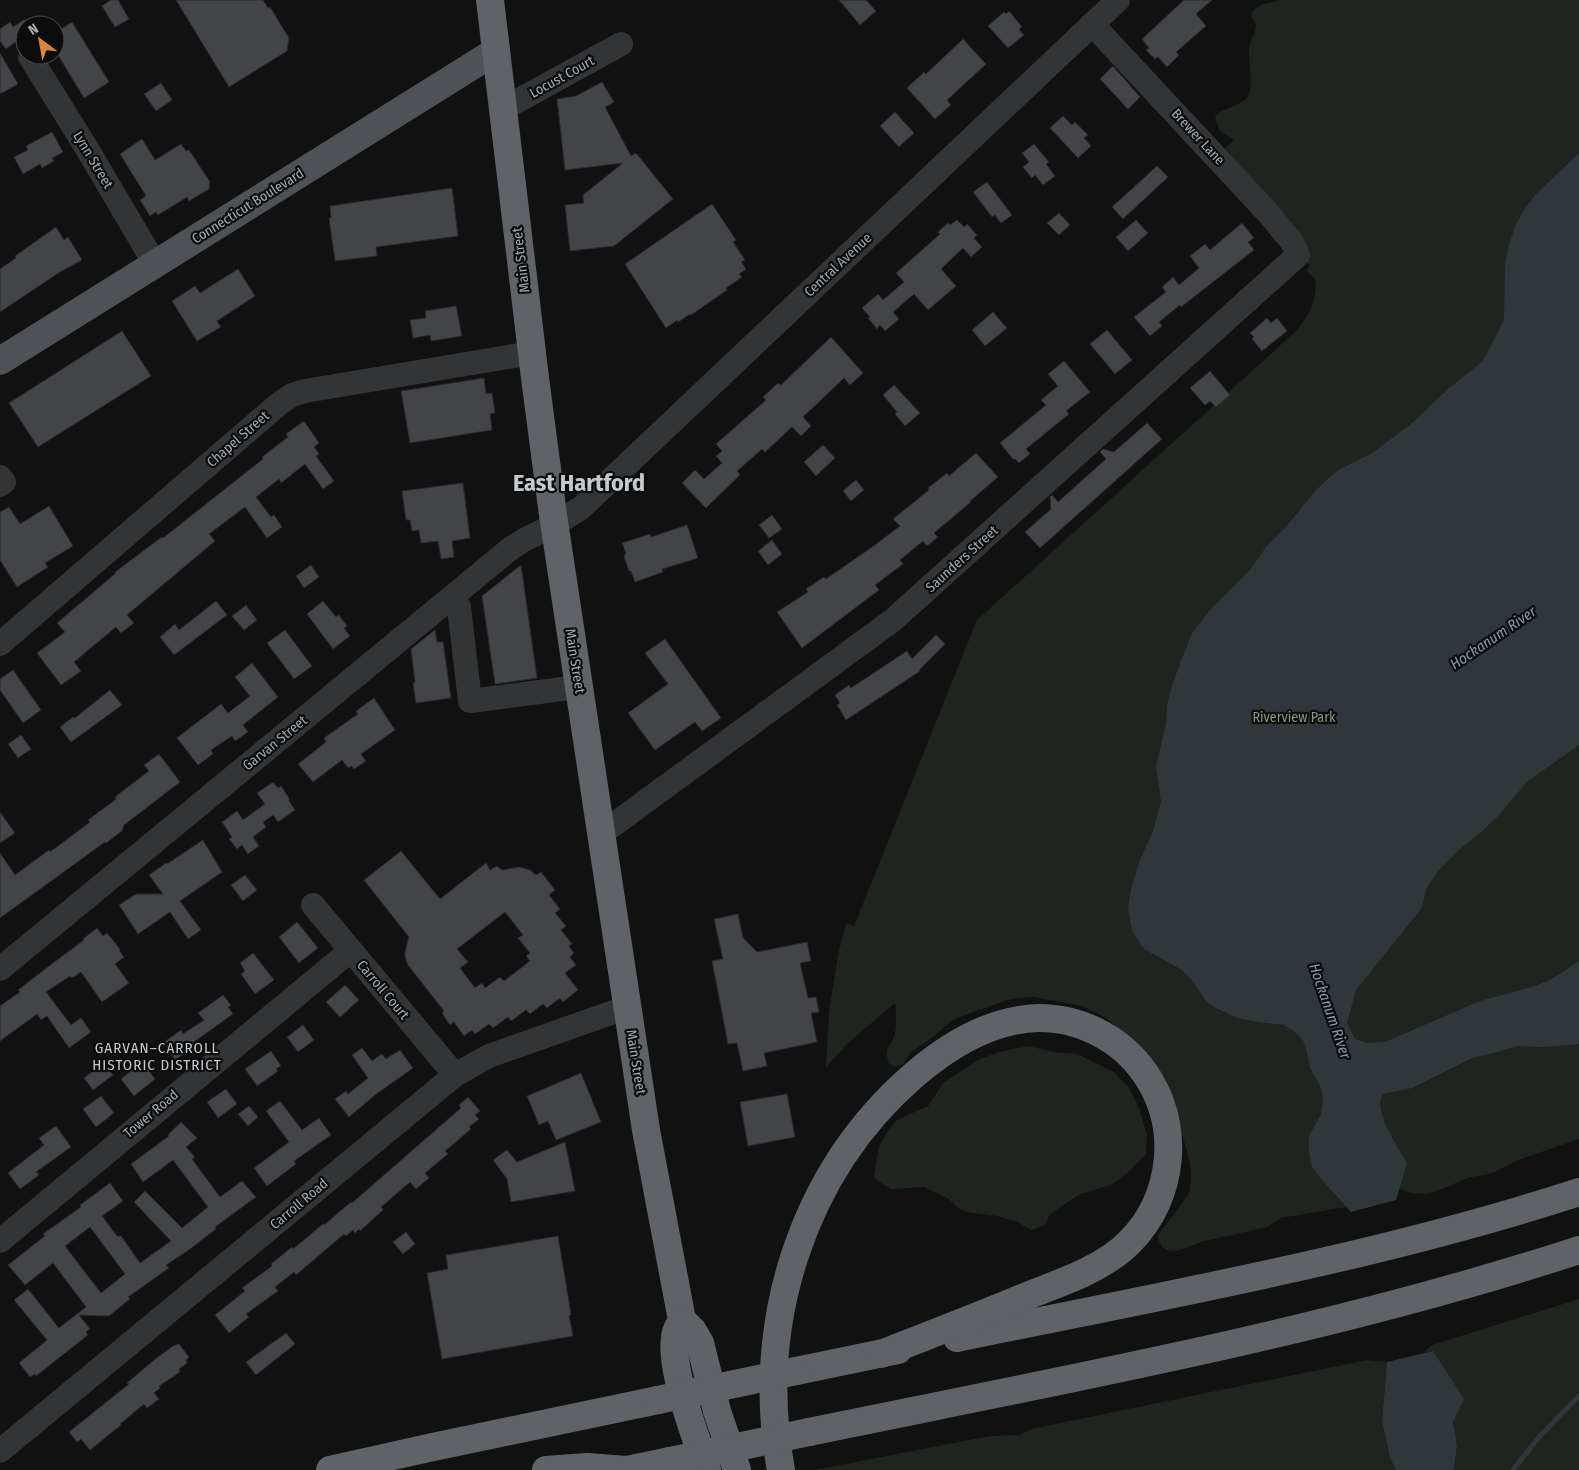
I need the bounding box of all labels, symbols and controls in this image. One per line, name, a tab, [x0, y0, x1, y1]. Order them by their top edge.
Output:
north arrow	[15, 15, 65, 65]
text: N	[25, 20, 41, 39]
street label: Locust Court	[527, 52, 598, 102]
street label: Brewer Lane	[1168, 105, 1228, 169]
street label: Lynn Street	[69, 128, 117, 192]
street label: Connecticut Boulevard	[189, 165, 307, 247]
street label: Main Street	[509, 226, 533, 294]
street label: Central Avenue	[801, 229, 875, 301]
street label: Chapel Street	[203, 407, 273, 471]
district label: East Hartford	[513, 469, 645, 497]
street label: Saunders Street	[922, 522, 1002, 596]
water label: Hockanum River	[1447, 602, 1540, 673]
street label: Main Street	[561, 627, 589, 695]
park label: Riverview Park	[1252, 709, 1336, 726]
street label: Garvan Street	[239, 712, 311, 774]
street label: Carroll Court	[353, 957, 413, 1023]
water label: Hockanum River	[1305, 961, 1355, 1062]
street label: Main Street	[622, 1028, 650, 1096]
district label: GARVAN–CARROLL HISTORIC DISTRICT	[92, 1039, 222, 1074]
street label: Tower Road	[120, 1086, 182, 1142]
street label: Carroll Road	[267, 1175, 331, 1233]

